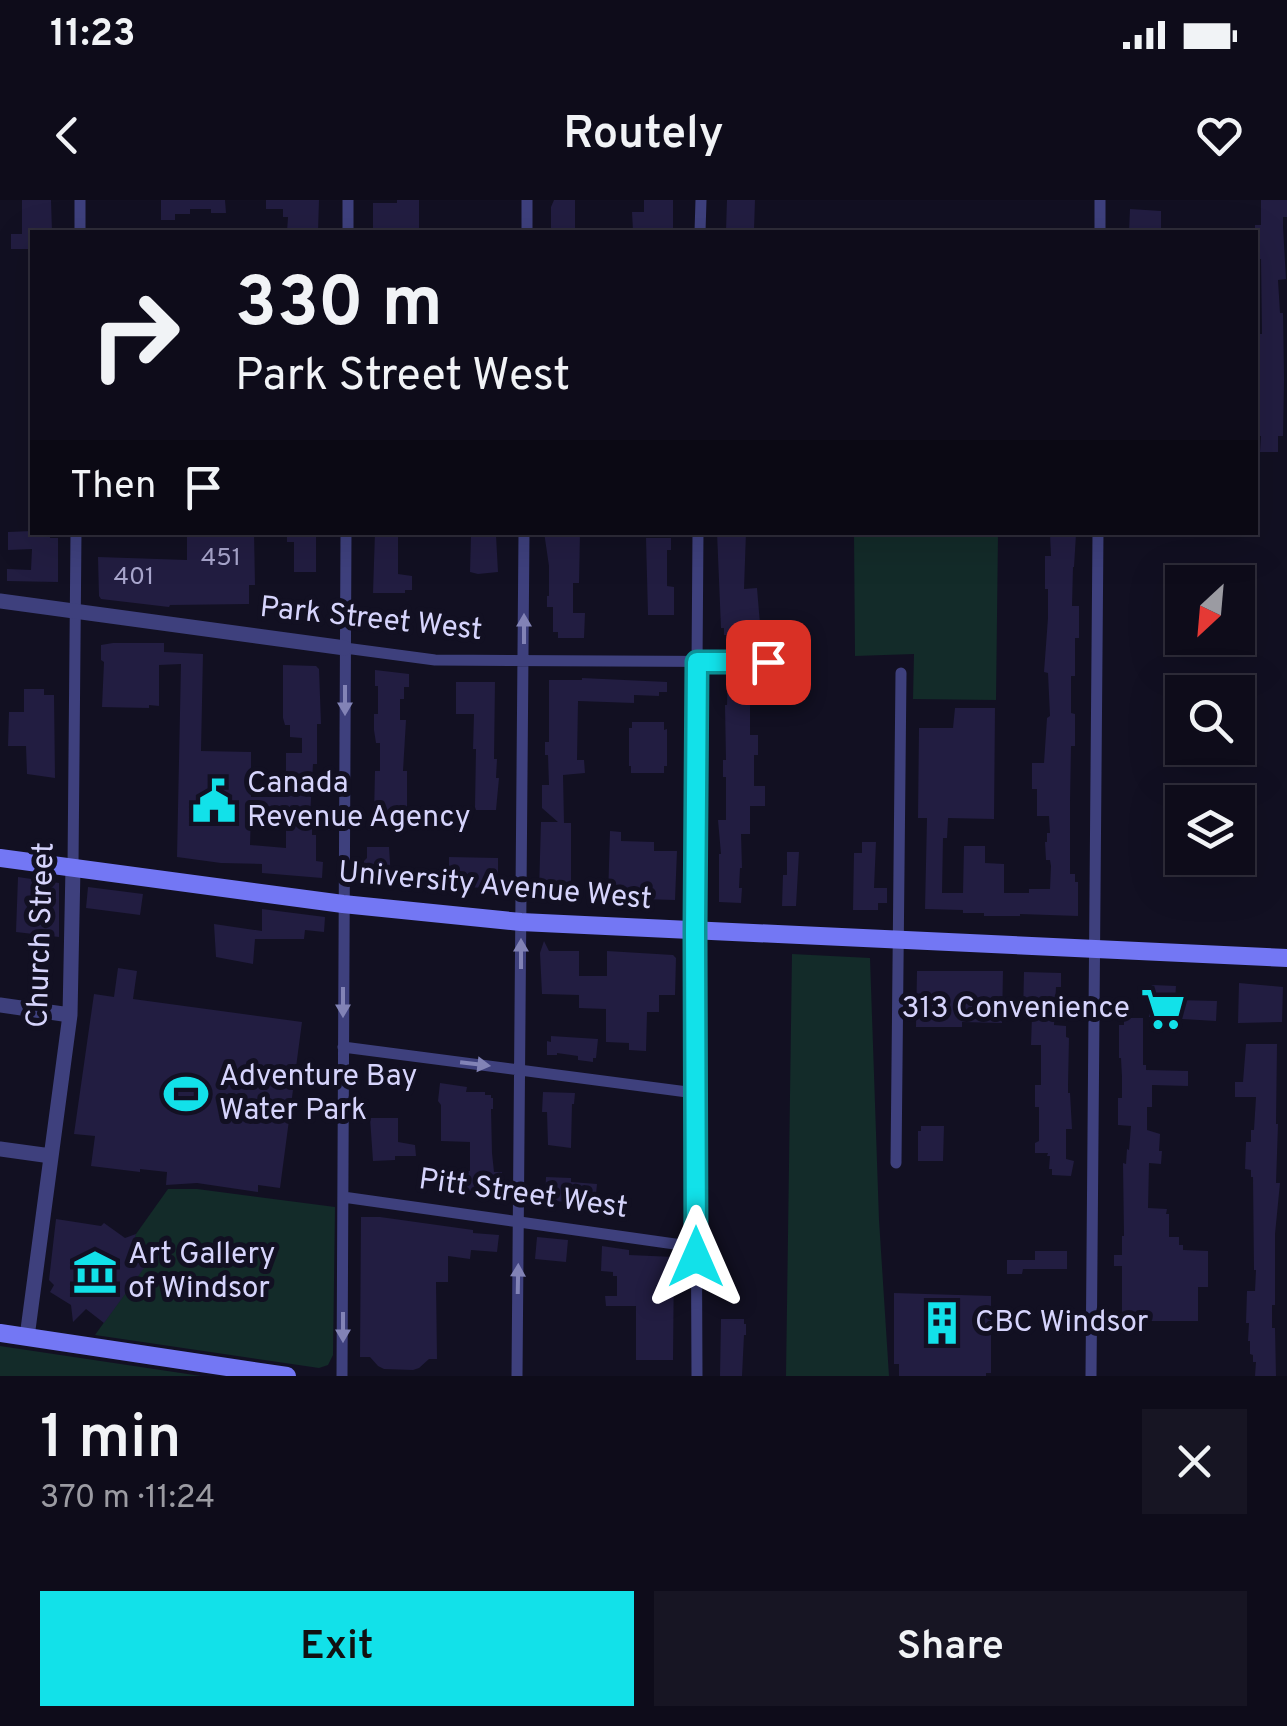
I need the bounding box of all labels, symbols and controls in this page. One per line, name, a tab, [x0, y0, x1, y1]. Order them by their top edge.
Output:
text: 11:23	[50, 11, 136, 60]
text: Routely	[563, 107, 724, 164]
icon: back	[40, 108, 95, 163]
icon: heart	[1192, 108, 1247, 163]
text: 330 m	[235, 262, 443, 351]
icon: right	[70, 270, 200, 400]
text: Park Street West	[235, 349, 570, 406]
icon: arrive	[176, 460, 231, 515]
text: Then	[70, 463, 156, 512]
house number: 451	[201, 543, 241, 575]
house number: 401	[114, 562, 154, 594]
north arrow	[1165, 565, 1255, 655]
map controls	[1165, 565, 1255, 875]
street label: Park Street West	[258, 590, 484, 650]
one-way arrow	[516, 612, 532, 644]
pin	[726, 620, 811, 705]
icon: arrive	[741, 635, 796, 690]
button: search	[1165, 675, 1255, 765]
one-way arrow	[337, 684, 353, 716]
place label: Canada Revenue Agency	[247, 766, 471, 837]
public building icon: Canada Revenue Agency	[190, 777, 238, 825]
button: layers	[1165, 785, 1255, 875]
street label: Church Street	[20, 841, 64, 1029]
street label: University Avenue West	[337, 855, 653, 919]
one-way arrow	[513, 937, 529, 969]
supermarket icon: 313 Convenience	[1139, 985, 1187, 1033]
one-way arrow	[335, 986, 351, 1018]
place label: 313 Convenience	[901, 991, 1130, 1028]
one-way arrow	[459, 1056, 491, 1072]
place label: Adventure Bay Water Park	[219, 1059, 417, 1130]
sports icon: Adventure Bay Water Park	[162, 1070, 210, 1118]
street label: Pitt Street West	[416, 1162, 630, 1228]
position arrow	[644, 1205, 748, 1309]
place label: Art Gallery of Windsor	[128, 1237, 275, 1308]
museum icon: Art Gallery of Windsor	[71, 1248, 119, 1296]
one-way arrow	[510, 1262, 526, 1294]
building icon: CBC Windsor	[918, 1299, 966, 1347]
place label: CBC Windsor	[975, 1305, 1149, 1342]
one-way arrow	[334, 1311, 350, 1343]
text: 1 min	[40, 1403, 181, 1479]
button: close	[1142, 1409, 1247, 1514]
text: 370 m · 11:24	[40, 1479, 215, 1519]
button: Exit	[40, 1591, 634, 1706]
button: Share	[654, 1591, 1247, 1706]

